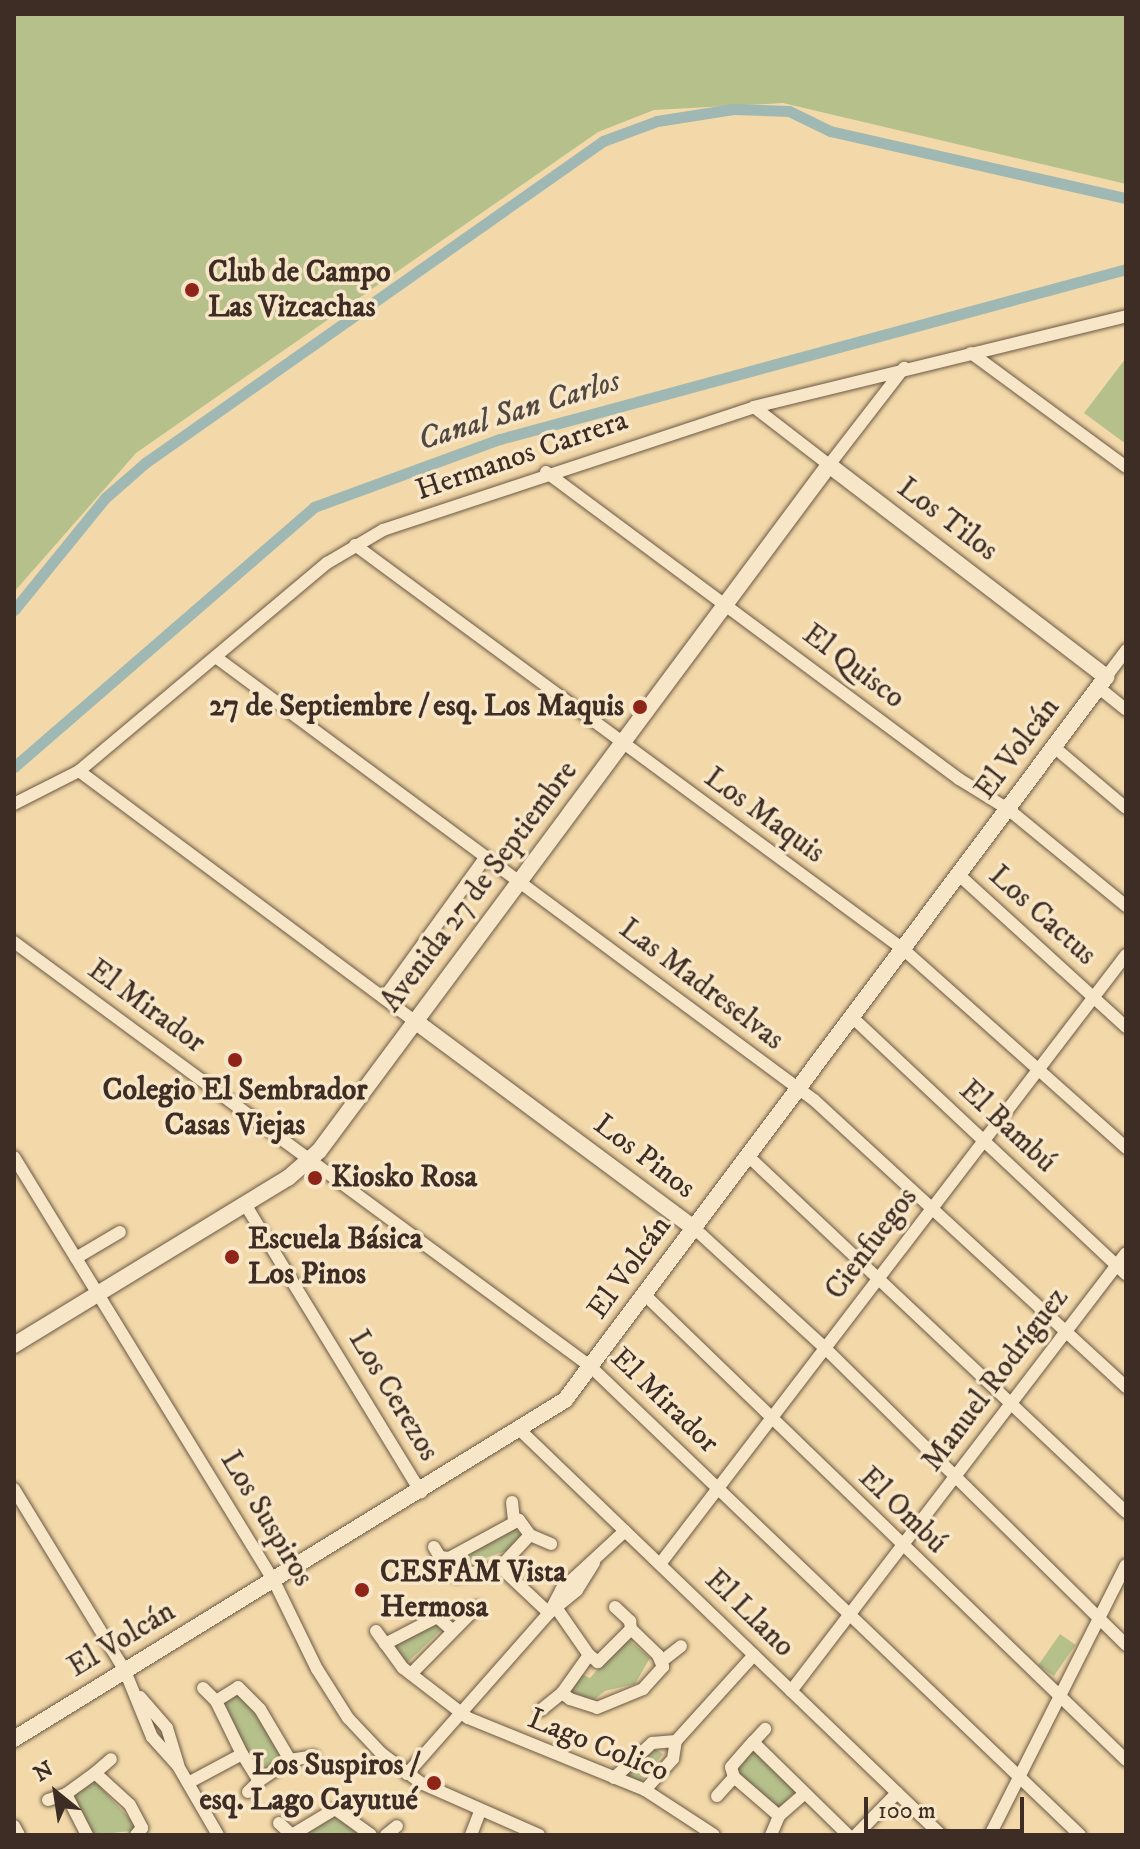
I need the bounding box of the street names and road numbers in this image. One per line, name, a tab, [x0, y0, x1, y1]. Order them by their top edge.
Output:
street label: Hermanos Carrera	[411, 403, 633, 509]
street label: Los Tilos	[890, 471, 1004, 569]
street label: El Quisco	[795, 617, 911, 717]
street label: El Volcán	[968, 691, 1068, 807]
street label: Avenida 27 de Septiembre	[374, 755, 586, 1019]
street label: Los Maquis	[697, 760, 831, 872]
street label: Los Cactus	[981, 858, 1103, 974]
street label: Las Madreselvas	[612, 911, 790, 1059]
street label: El Mirador	[80, 952, 212, 1062]
street label: El Bambú	[951, 1073, 1063, 1181]
street label: Los Pinos	[586, 1107, 702, 1207]
street label: Cienfuegos	[818, 1181, 926, 1307]
street label: El Volcán	[581, 1209, 679, 1327]
street label: Manuel Rodríguez	[915, 1281, 1077, 1479]
street label: Los Cerezos	[340, 1324, 446, 1468]
street label: El Mirador	[602, 1341, 726, 1461]
street label: Los Suspiros	[212, 1445, 320, 1593]
street label: El Ombú	[850, 1460, 954, 1562]
street label: El Llano	[697, 1563, 801, 1665]
street label: El Volcán	[62, 1594, 182, 1686]
street label: Lago Colico	[522, 1701, 674, 1791]

